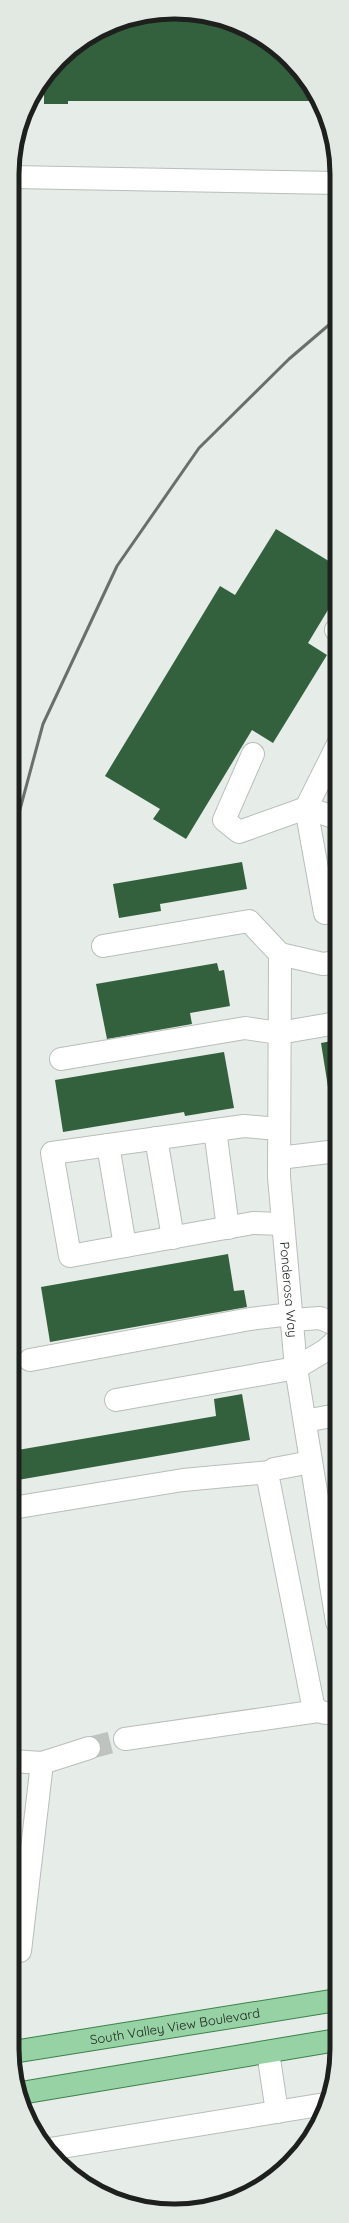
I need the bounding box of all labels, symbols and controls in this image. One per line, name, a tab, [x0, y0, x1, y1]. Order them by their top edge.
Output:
street label: Ponderosa Way	[277, 1241, 301, 1338]
street label: South Valley View Boulevard	[89, 2004, 261, 2048]

